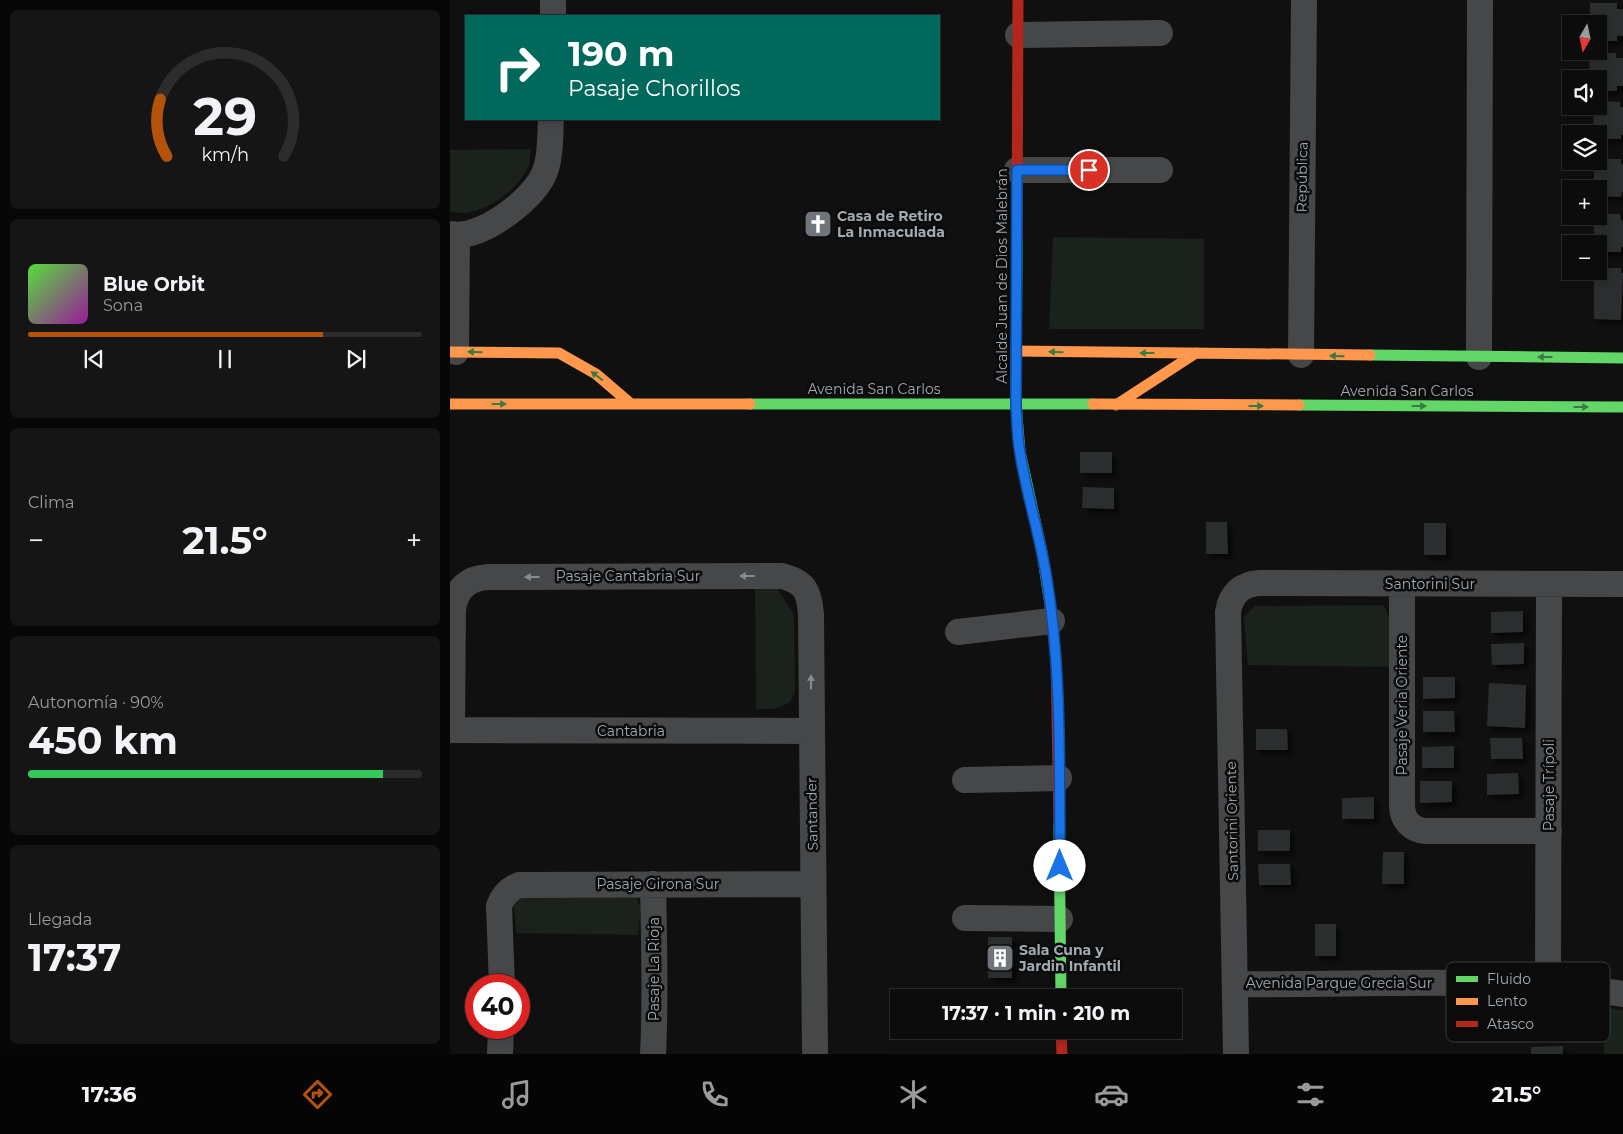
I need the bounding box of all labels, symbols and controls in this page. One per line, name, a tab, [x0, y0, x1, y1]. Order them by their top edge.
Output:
north arrow	[1562, 15, 1608, 60]
map controls	[1562, 15, 1607, 280]
text: 190 m	[568, 32, 674, 75]
icon: right	[485, 35, 550, 100]
button: sound	[1562, 70, 1607, 115]
text: Pasaje Chorillos	[568, 75, 740, 102]
text: 29	[193, 85, 257, 148]
button: layers	[1562, 125, 1607, 170]
street label: República	[1292, 142, 1312, 212]
text: km/h	[201, 144, 249, 165]
pin	[1068, 149, 1110, 191]
icon: arrive	[1075, 156, 1103, 184]
street label: Alcalde Juan de Dios Malebrán	[993, 168, 1011, 384]
button: +	[1562, 180, 1607, 225]
place label: Casa de Retiro La Inmaculada	[837, 207, 945, 241]
church icon: Casa de Retiro La Inmaculada	[803, 209, 833, 239]
button: −	[1562, 235, 1607, 280]
text: Blue Orbit	[103, 273, 205, 296]
text: Sona	[103, 296, 143, 315]
icon: previous	[80, 345, 108, 373]
icon: pause	[211, 345, 239, 373]
icon: next	[342, 345, 370, 373]
one-way arrow	[467, 348, 483, 356]
one-way arrow	[1048, 348, 1064, 356]
one-way arrow	[1139, 349, 1155, 357]
one-way arrow	[1329, 351, 1345, 359]
one-way arrow	[1536, 353, 1552, 361]
one-way arrow	[590, 371, 604, 381]
street label: Avenida San Carlos	[807, 380, 941, 398]
street label: Avenida San Carlos	[1340, 382, 1474, 400]
one-way arrow	[491, 400, 507, 408]
one-way arrow	[1249, 402, 1265, 410]
one-way arrow	[1411, 402, 1427, 410]
one-way arrow	[1574, 403, 1590, 411]
text: Clima	[28, 493, 74, 512]
text: 21.5°	[182, 517, 268, 564]
text: −	[28, 523, 44, 557]
text: +	[406, 523, 422, 557]
street label: Pasaje Cantabria Sur	[556, 567, 701, 585]
one-way arrow	[739, 572, 755, 580]
one-way arrow	[524, 573, 540, 581]
street label: Santorini Sur	[1385, 575, 1476, 593]
street label: Pasaje Veria Oriente	[1393, 635, 1411, 775]
one-way arrow	[807, 674, 815, 690]
text: Autonomía · 90%	[28, 693, 164, 712]
text: 450 km	[28, 717, 178, 764]
street label: Cantabria	[597, 722, 665, 740]
street label: Pasaje Trípoli	[1540, 739, 1558, 831]
street label: Santorini Oriente	[1222, 761, 1242, 881]
street label: Santander	[802, 777, 822, 851]
position arrow	[1033, 839, 1085, 891]
street label: Pasaje Girona Sur	[597, 875, 720, 893]
text: Llegada	[28, 910, 92, 929]
street label: Pasaje La Rioja	[645, 917, 663, 1021]
text: 17:37	[28, 934, 121, 981]
place label: Sala Cuna y Jardin Infantil	[1018, 941, 1121, 975]
building icon: Sala Cuna y Jardin Infantil	[985, 943, 1015, 973]
legend	[1446, 962, 1610, 1042]
text: Fluido	[1487, 970, 1531, 988]
speed limit sign: 40	[465, 974, 530, 1039]
street label: Avenida Parque Grecia Sur	[1246, 974, 1433, 992]
text: Lento	[1487, 992, 1527, 1010]
text: 17:37 · 1 min · 210 m	[942, 1002, 1130, 1025]
text: Atasco	[1487, 1015, 1534, 1033]
icon: directions	[300, 1077, 335, 1112]
icon: music	[499, 1077, 534, 1112]
icon: phone	[697, 1077, 732, 1112]
icon: climate	[896, 1077, 931, 1112]
icon: car	[1094, 1077, 1129, 1112]
icon: filters	[1293, 1077, 1328, 1112]
text: 17:36	[82, 1081, 136, 1108]
text: 21.5°	[1492, 1081, 1541, 1108]

